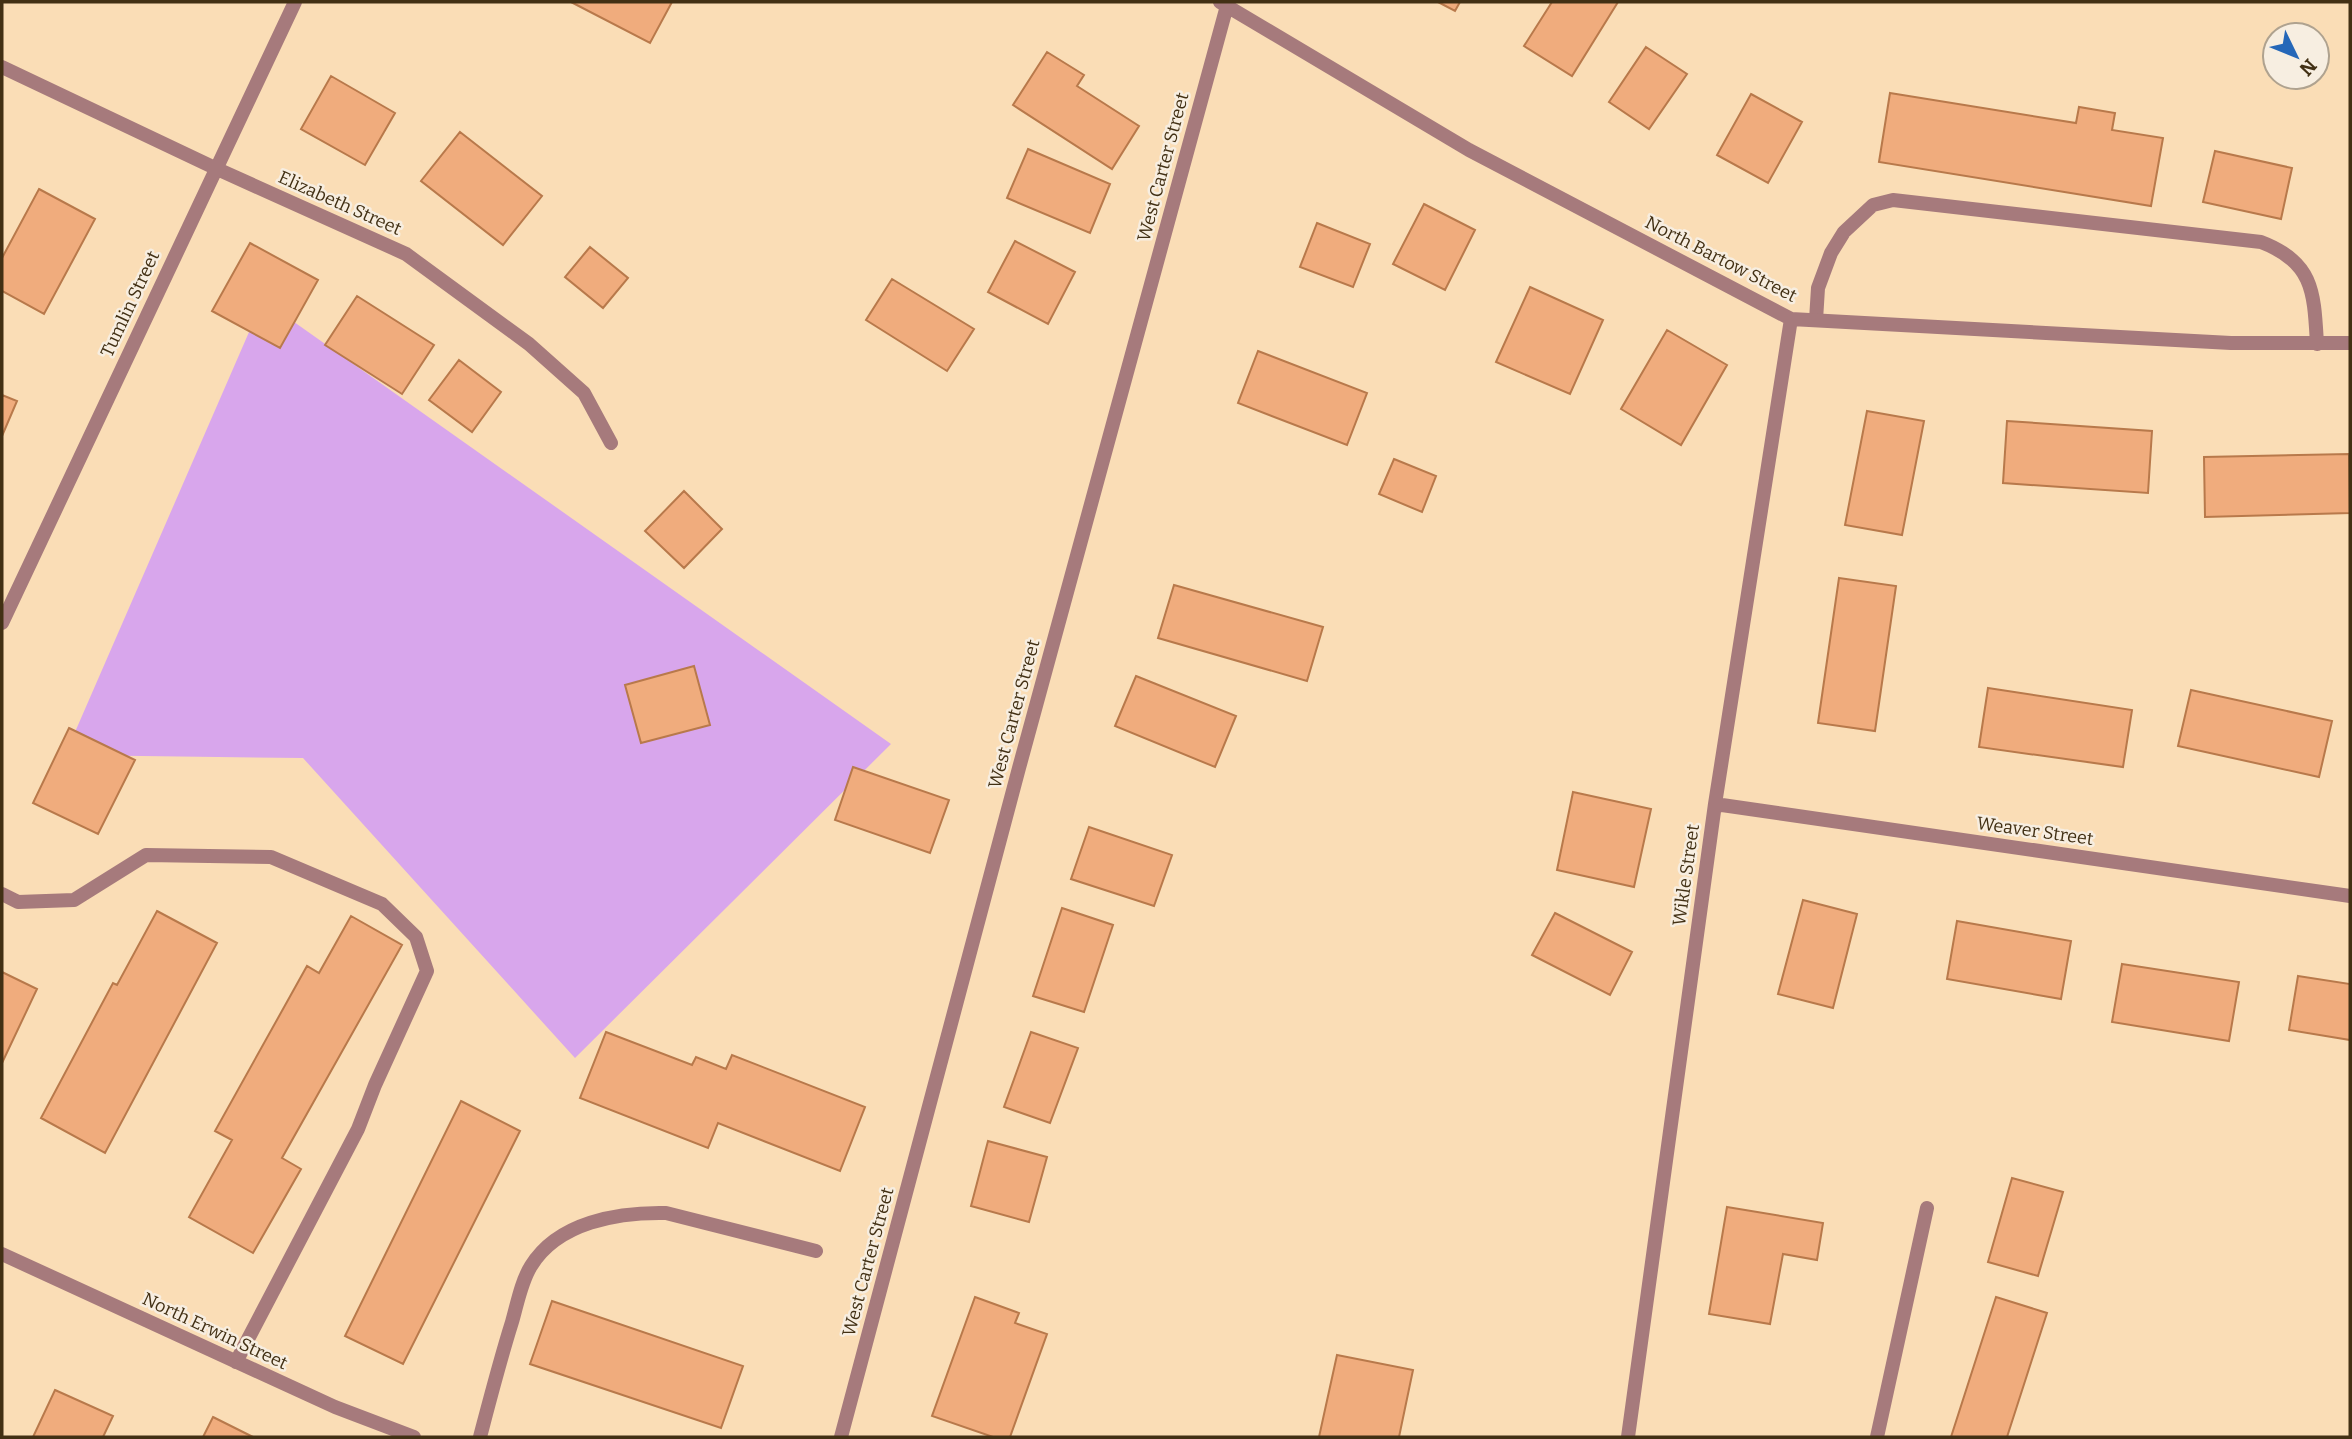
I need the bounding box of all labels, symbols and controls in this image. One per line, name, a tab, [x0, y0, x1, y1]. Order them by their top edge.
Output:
north arrow	[2261, 21, 2331, 91]
text: N	[2294, 54, 2321, 81]
street label: West Carter Street	[1133, 90, 1194, 244]
street label: Elizabeth Street	[275, 166, 405, 240]
street label: North Bartow Street	[1641, 211, 1801, 307]
street label: Tumlin Street	[96, 247, 164, 361]
street label: West Carter Street	[984, 637, 1045, 791]
street label: Weaver Street	[1975, 812, 2095, 850]
street label: Wikle Street	[1668, 822, 1704, 927]
street label: West Carter Street	[838, 1185, 899, 1339]
street label: North Erwin Street	[139, 1288, 292, 1375]

